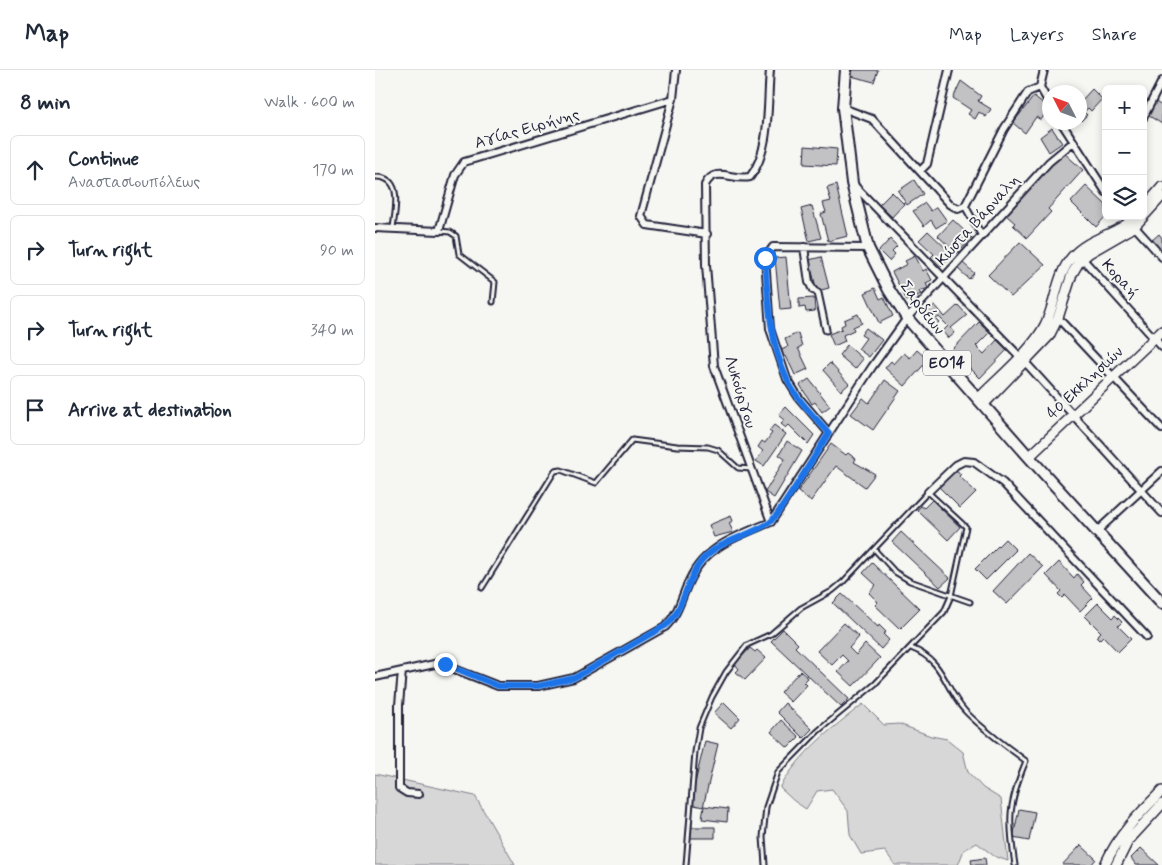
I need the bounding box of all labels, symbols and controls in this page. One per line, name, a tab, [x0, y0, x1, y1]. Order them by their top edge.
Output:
text: Map	[25, 19, 69, 50]
text: Map	[949, 23, 982, 47]
text: Layers	[1010, 23, 1064, 47]
text: Share	[1092, 23, 1137, 47]
north arrow	[1042, 85, 1087, 130]
map controls	[1102, 85, 1147, 220]
button: +	[1102, 85, 1147, 130]
text: 8 min	[20, 89, 71, 117]
text: Walk · 600 m	[264, 92, 355, 113]
street label: Αγίας Ειρήνης	[472, 104, 582, 154]
button: −	[1102, 130, 1147, 175]
text: Continue	[68, 147, 139, 172]
icon: ahead	[21, 156, 49, 184]
text: 170 m	[312, 160, 354, 181]
street label: Κώστα Βάρναλη	[931, 170, 1025, 270]
text: Αναστασιουπόλεως	[68, 172, 200, 193]
button: layers	[1102, 175, 1147, 220]
icon: right	[21, 236, 49, 264]
text: Turn right	[68, 238, 152, 263]
text: 90 m	[320, 240, 354, 261]
route start	[754, 247, 777, 270]
street label: Κοραή	[1097, 255, 1143, 303]
street label: Σαρδέων	[895, 276, 950, 339]
icon: right	[21, 316, 49, 344]
text: Turn right	[68, 318, 152, 343]
text: 340 m	[310, 320, 354, 341]
street label: 40 Εκκλησιών	[1042, 342, 1128, 424]
road number: ΕΟ14	[923, 350, 971, 376]
street label: Λυκούργου	[719, 353, 761, 431]
icon: arrive	[21, 396, 49, 424]
text: Arrive at destination	[68, 398, 232, 423]
route end	[434, 653, 457, 676]

